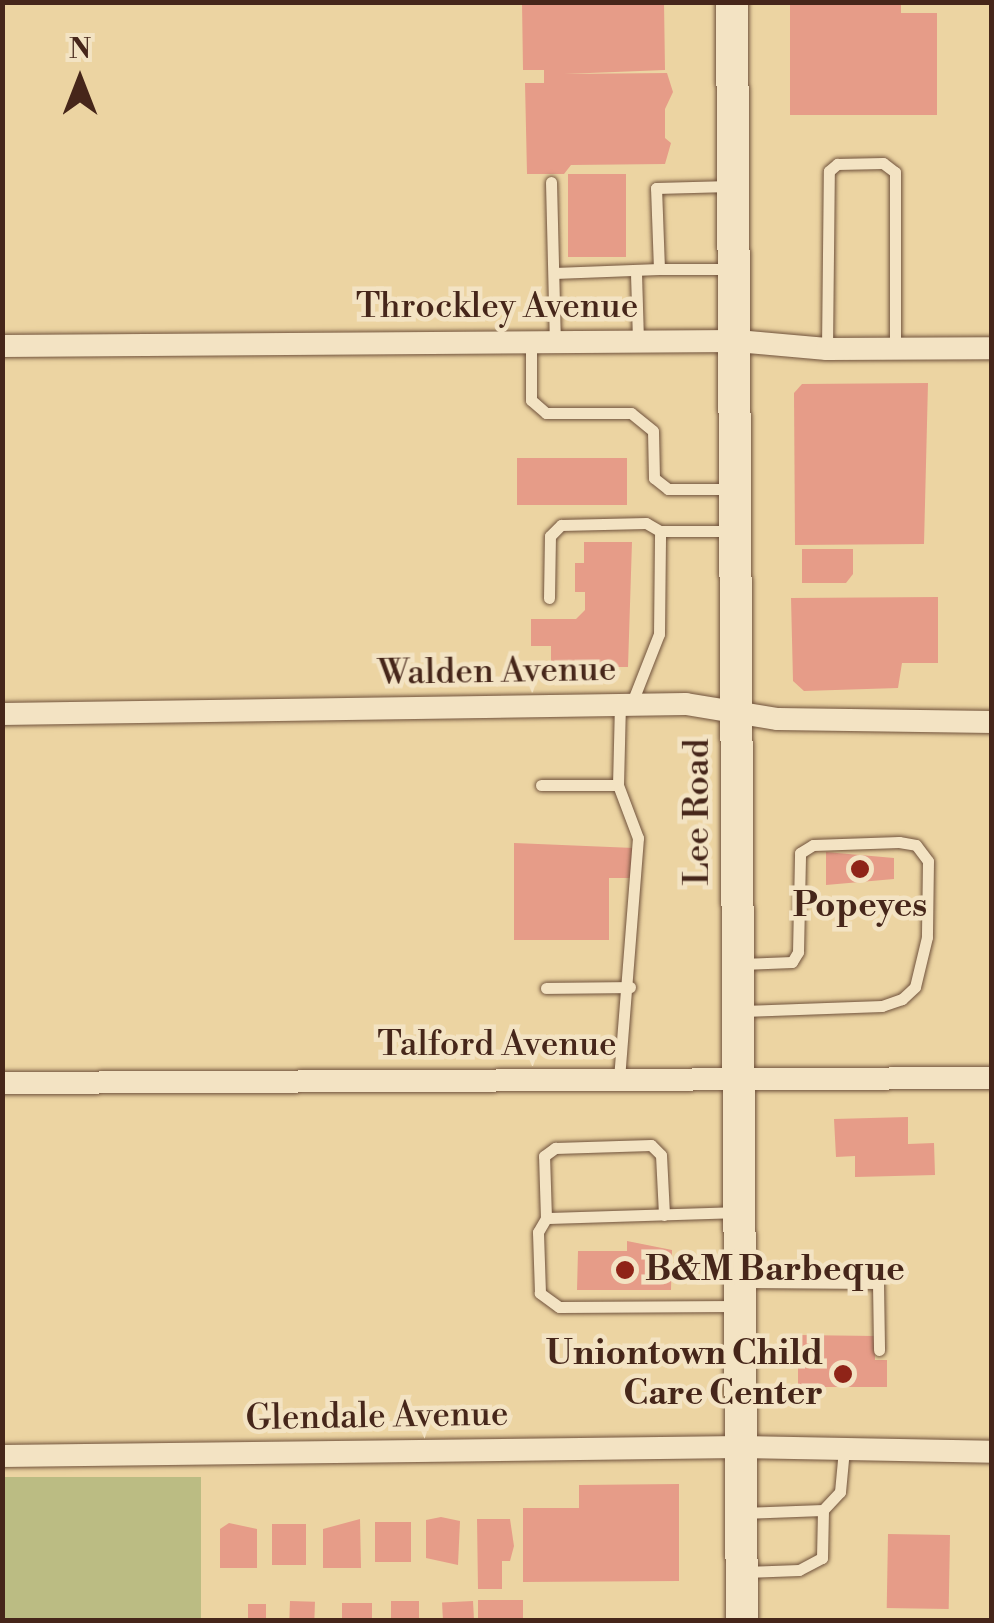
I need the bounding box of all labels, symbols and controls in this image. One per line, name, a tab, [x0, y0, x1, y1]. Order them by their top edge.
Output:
north arrow	[30, 30, 130, 130]
text: N	[69, 32, 91, 67]
street label: Throckley Avenue	[356, 286, 638, 328]
street label: Walden Avenue	[377, 649, 617, 695]
street label: Lee Road	[677, 739, 719, 885]
marker: Popeyes	[849, 858, 871, 880]
place label: Popeyes	[793, 885, 927, 927]
street label: Talford Avenue	[377, 1024, 617, 1066]
place label: B&M Barbeque	[645, 1249, 905, 1291]
marker: B&M Barbeque	[614, 1259, 636, 1281]
place label: Uniontown Child Care Center	[546, 1333, 823, 1415]
marker: Uniontown Child Care Center	[832, 1363, 854, 1385]
street label: Glendale Avenue	[245, 1394, 509, 1440]

